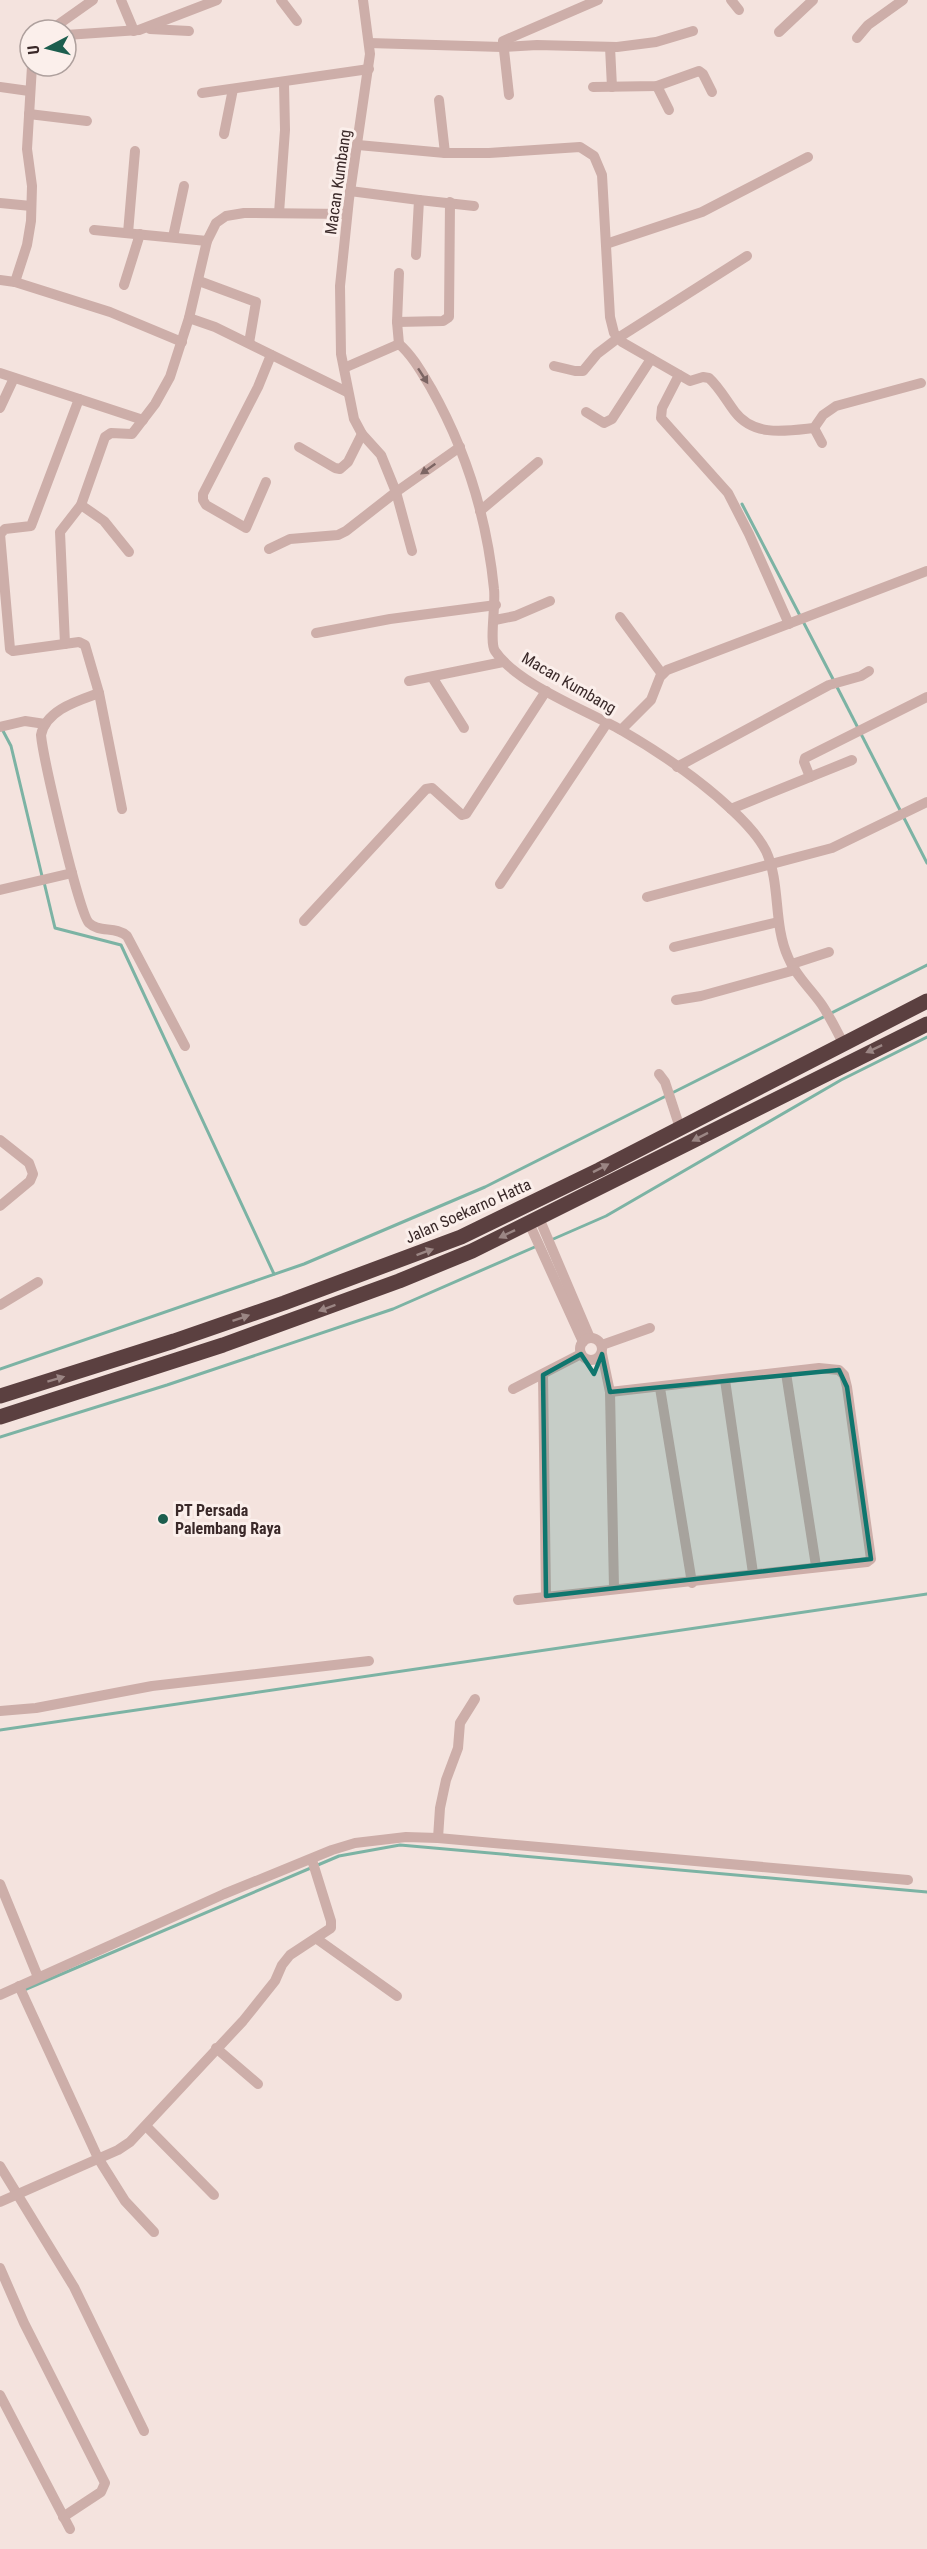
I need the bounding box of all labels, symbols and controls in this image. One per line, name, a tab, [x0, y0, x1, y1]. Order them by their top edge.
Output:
north arrow	[18, 18, 78, 78]
text: U	[24, 44, 44, 55]
street label: Macan Kumbang	[321, 128, 355, 236]
one-way arrow	[417, 367, 428, 384]
one-way arrow	[420, 463, 436, 474]
street label: Macan Kumbang	[518, 648, 620, 718]
one-way arrow	[866, 1045, 883, 1054]
one-way arrow	[692, 1132, 709, 1142]
one-way arrow	[592, 1164, 609, 1173]
street label: Jalan Soekarno Hatta	[402, 1175, 534, 1247]
one-way arrow	[499, 1229, 516, 1238]
one-way arrow	[416, 1246, 434, 1256]
one-way arrow	[318, 1303, 336, 1313]
one-way arrow	[232, 1313, 250, 1322]
one-way arrow	[47, 1373, 65, 1383]
place label: PT Persada Palembang Raya	[175, 1501, 281, 1538]
marker: PT Persada Palembang Raya	[156, 1512, 170, 1526]

